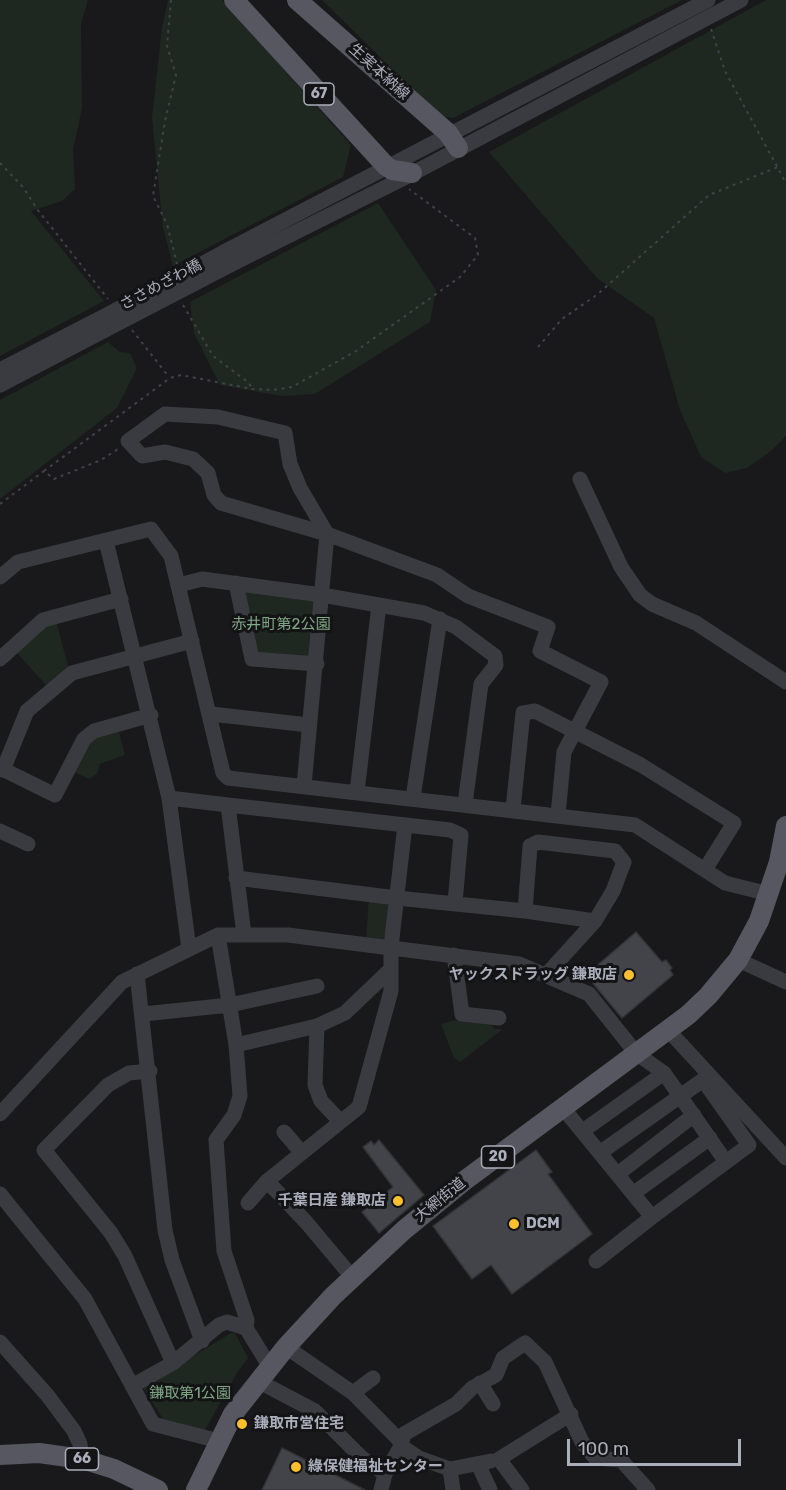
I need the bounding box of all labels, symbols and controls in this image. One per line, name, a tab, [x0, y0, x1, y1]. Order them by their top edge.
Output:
street label: 生実本納線	[345, 40, 413, 104]
road number: 67	[304, 83, 334, 105]
street label: ささめざわ橋	[117, 256, 205, 314]
park label: 赤井町第2公園	[232, 616, 330, 634]
place label: ヤックスドラッグ 鎌取店	[449, 966, 617, 984]
marker: ヤックスドラッグ 鎌取店	[622, 968, 636, 982]
road number: 20	[482, 1146, 514, 1168]
street label: 大網街道	[411, 1174, 469, 1226]
place label: 千葉日産 鎌取店	[278, 1192, 386, 1210]
marker: 千葉日産 鎌取店	[391, 1194, 405, 1208]
place label: DCM	[526, 1215, 560, 1233]
marker: DCM	[507, 1217, 521, 1231]
park label: 鎌取第1公園	[149, 1385, 231, 1403]
place label: 鎌取市営住宅	[254, 1415, 344, 1433]
marker: 鎌取市営住宅	[235, 1417, 249, 1431]
scale bar	[570, 1427, 744, 1465]
text: 100 m	[578, 1438, 629, 1460]
road number: 66	[66, 1448, 98, 1470]
place label: 綠保健福祉センター	[308, 1458, 443, 1476]
marker: 綠保健福祉センター	[289, 1460, 303, 1474]

